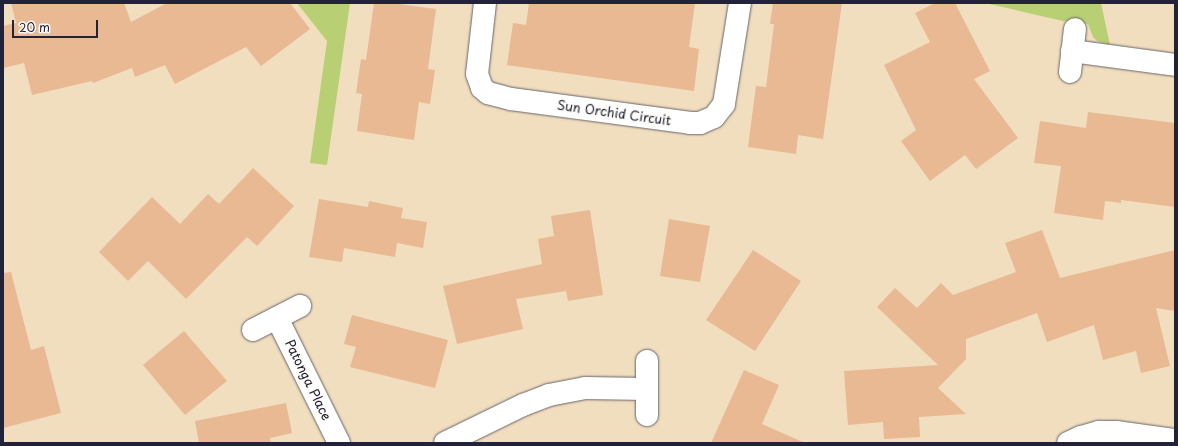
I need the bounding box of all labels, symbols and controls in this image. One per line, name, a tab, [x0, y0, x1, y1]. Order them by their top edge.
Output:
scale bar	[14, 12, 100, 38]
text: 20 m	[19, 18, 50, 36]
street label: Sun Orchid Circuit	[556, 97, 672, 129]
street label: Patonga Place	[282, 337, 334, 423]

